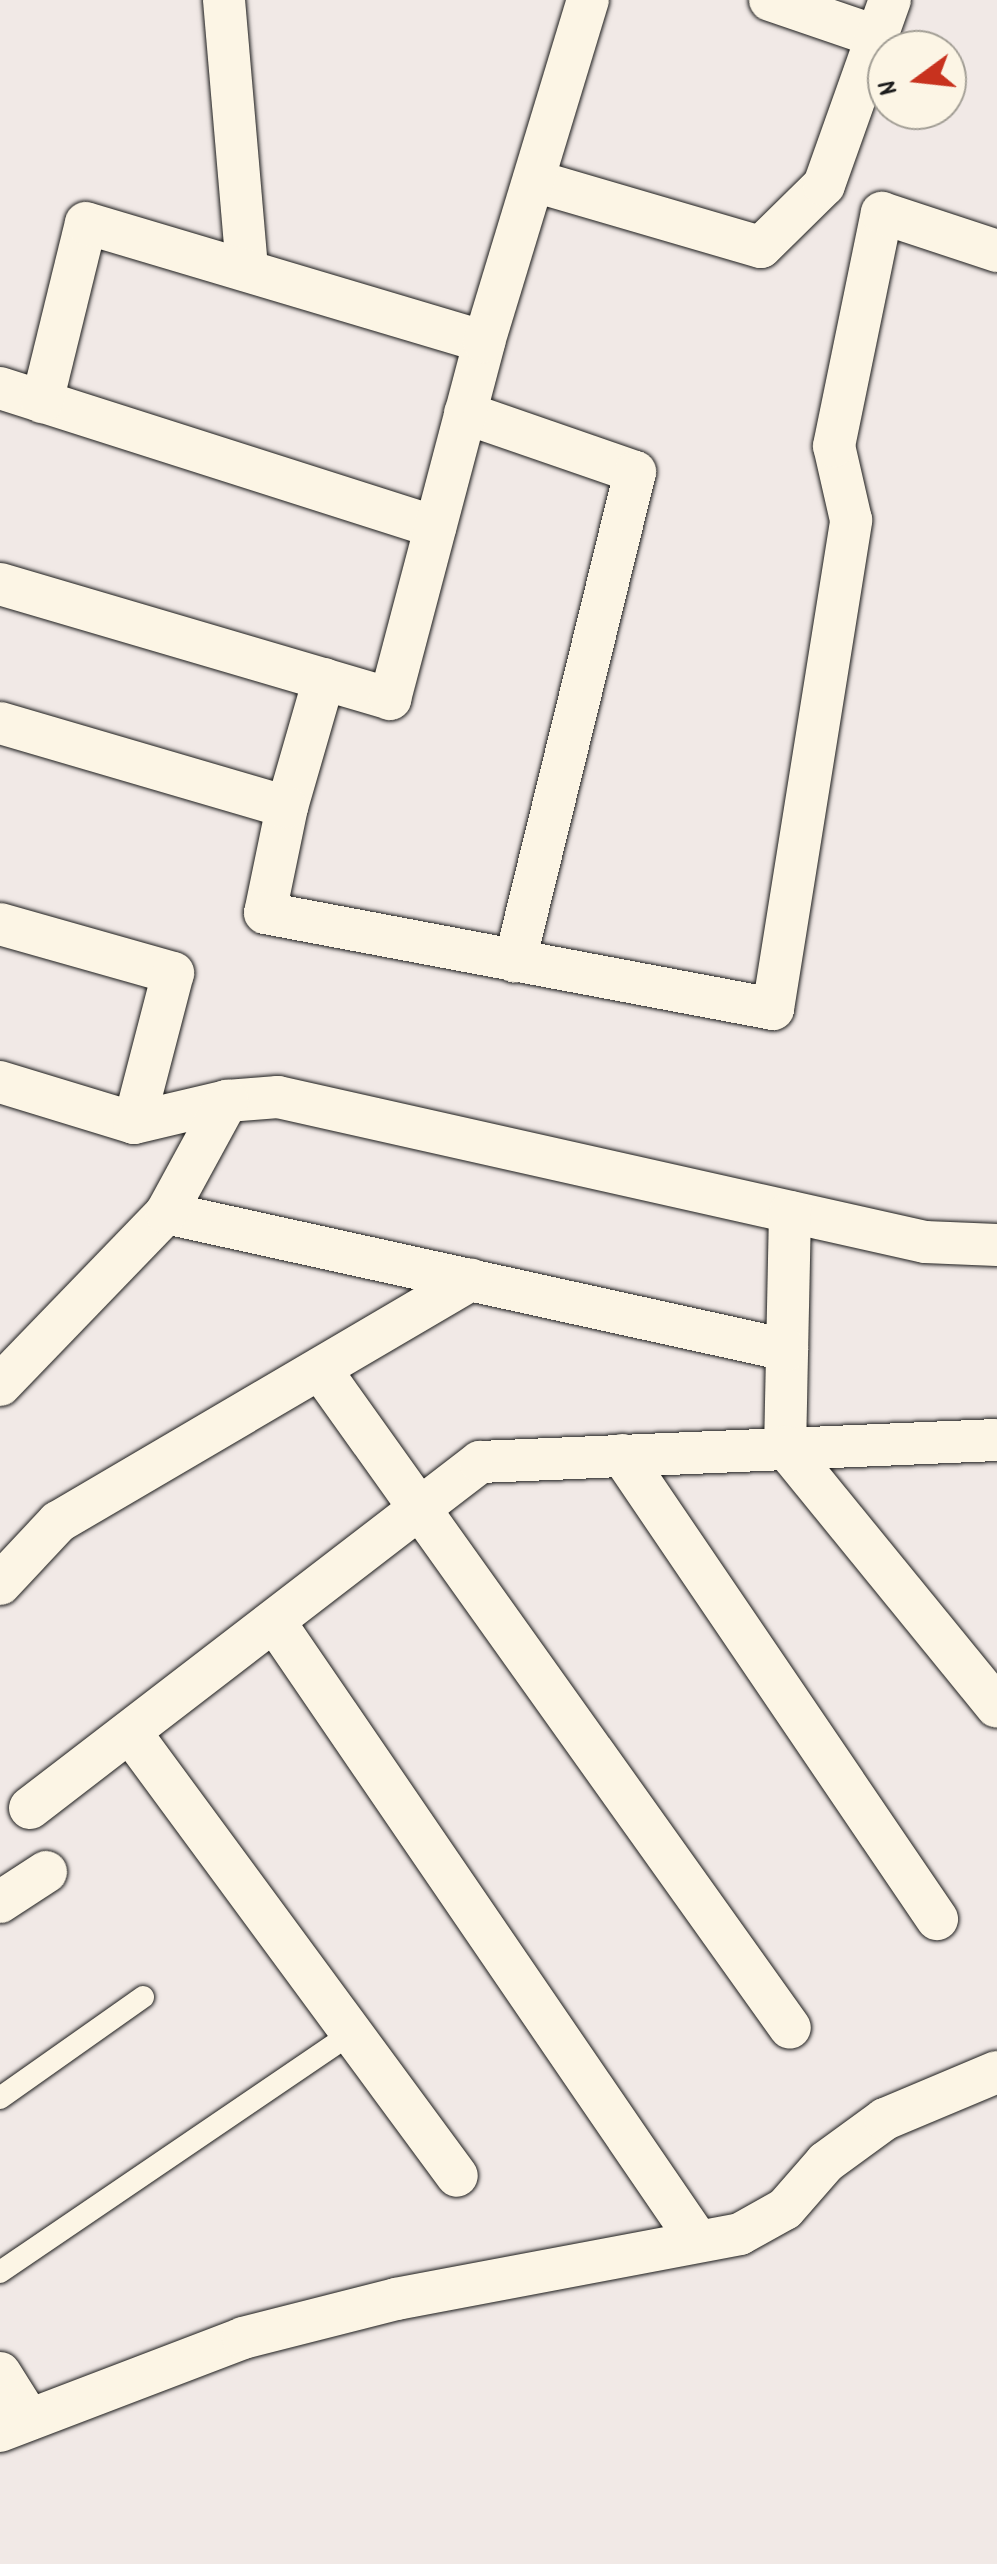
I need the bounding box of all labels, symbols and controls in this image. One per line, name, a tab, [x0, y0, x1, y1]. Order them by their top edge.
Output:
north arrow	[867, 30, 967, 130]
text: N	[869, 75, 911, 99]

